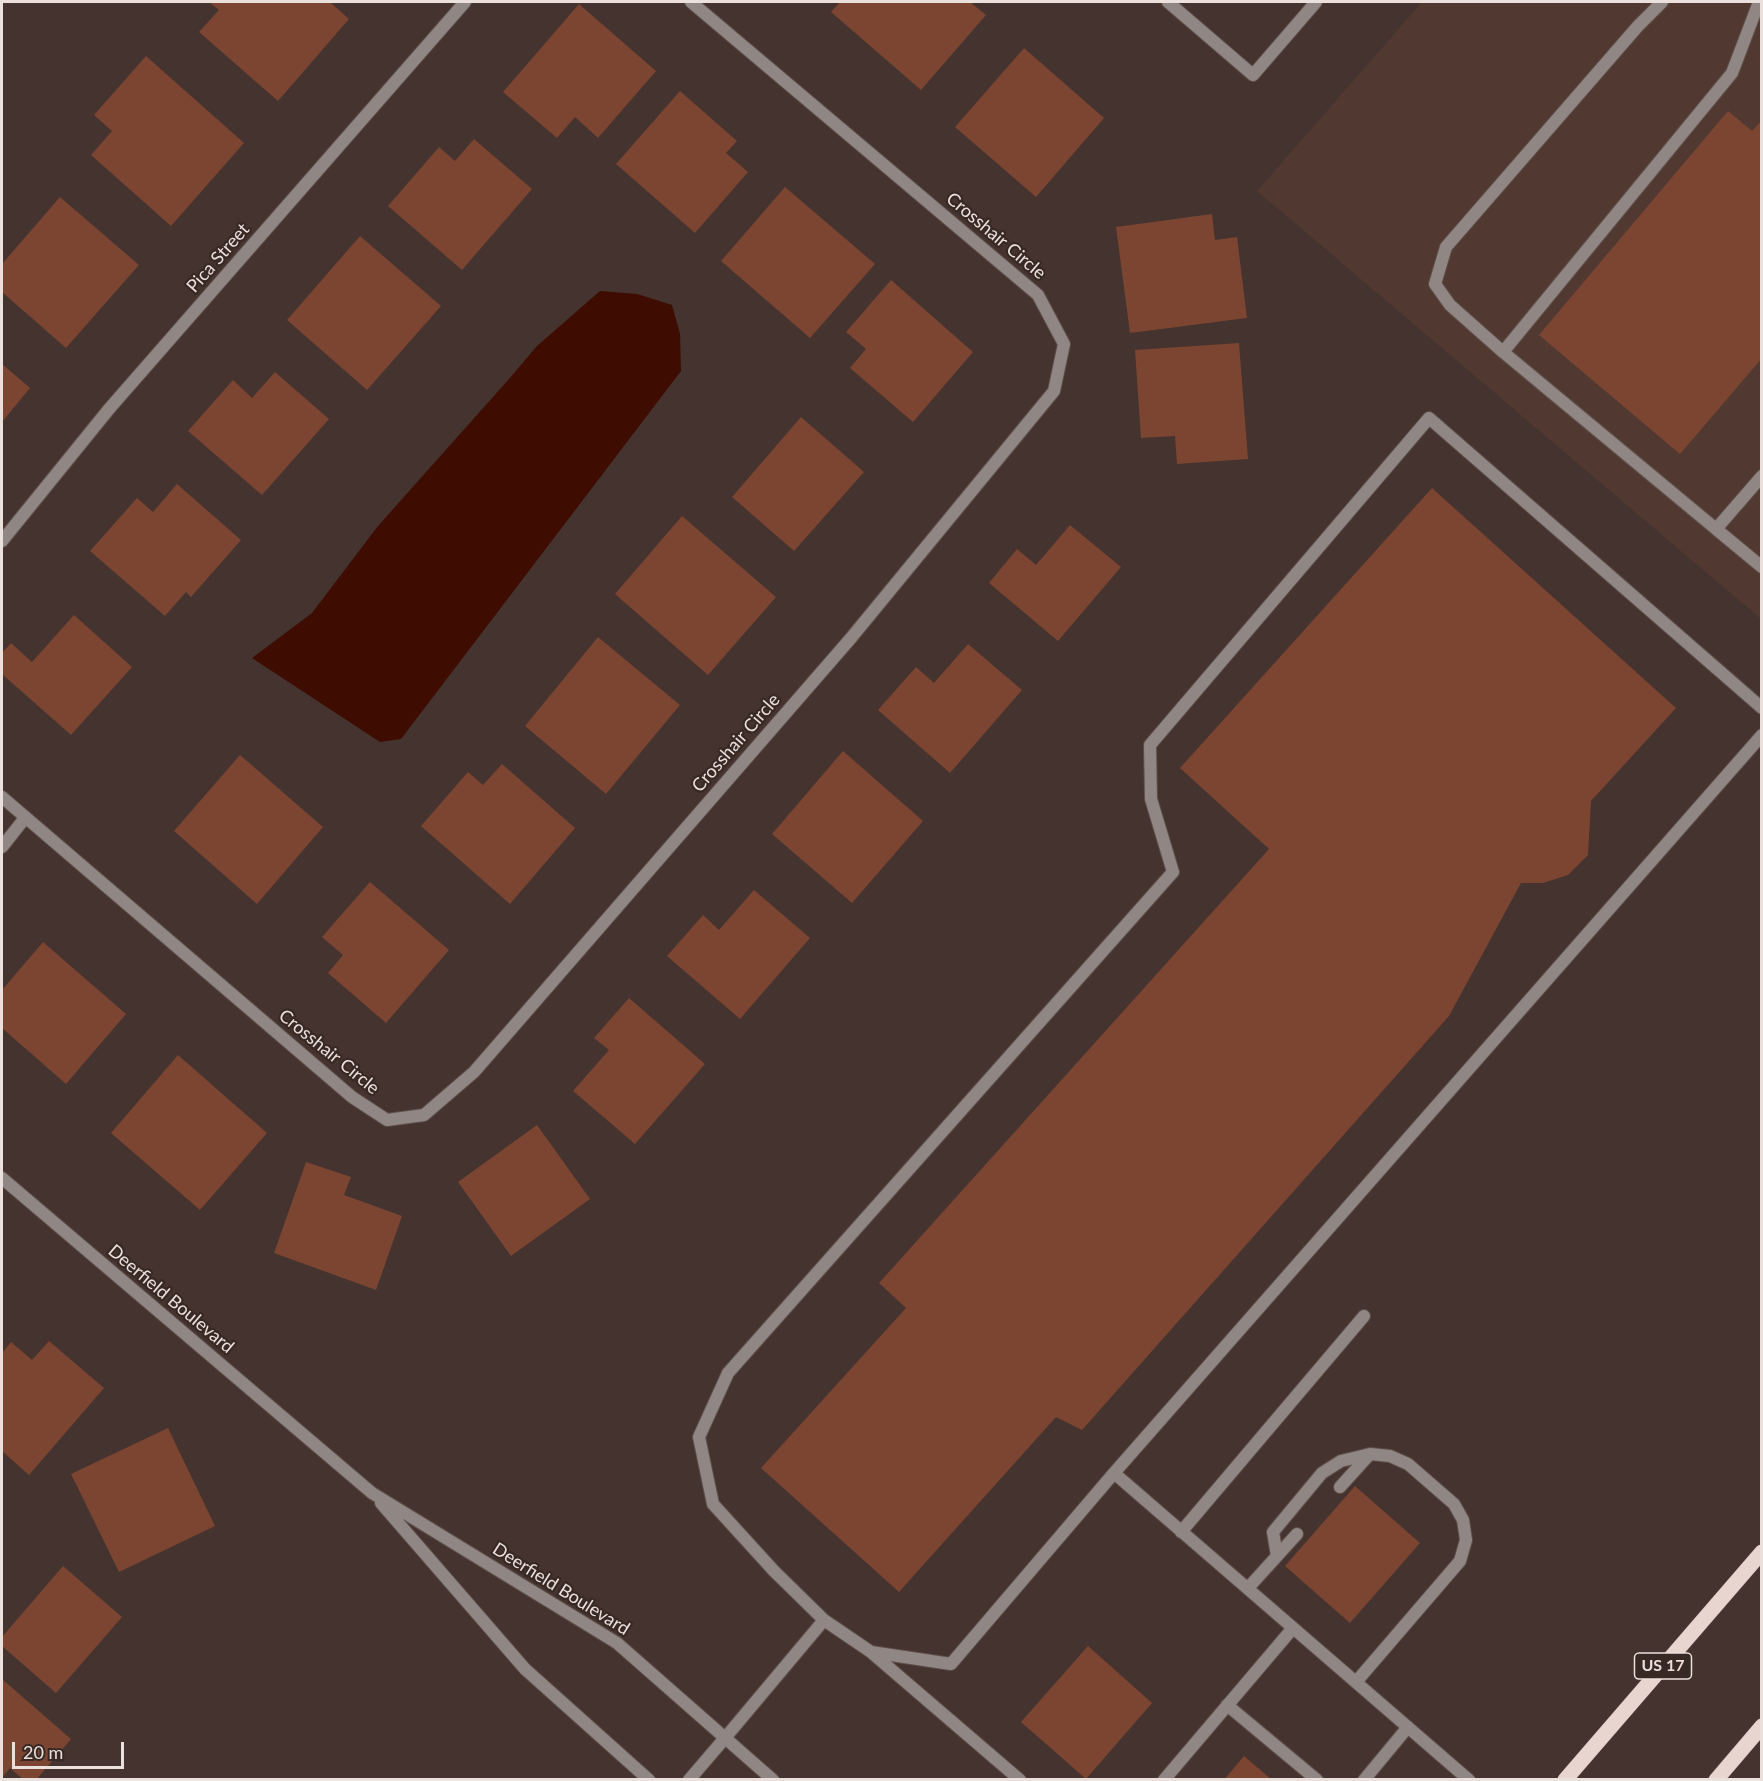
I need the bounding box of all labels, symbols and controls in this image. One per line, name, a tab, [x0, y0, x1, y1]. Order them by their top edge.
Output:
street label: Crosshair Circle	[942, 188, 1050, 284]
street label: Pica Street	[182, 219, 254, 297]
street label: Crosshair Circle	[687, 689, 785, 797]
street label: Crosshair Circle	[274, 1005, 384, 1099]
street label: Deerfield Boulevard	[104, 1240, 238, 1358]
street label: Deerfield Boulevard	[489, 1538, 633, 1640]
road number: US 17	[1634, 1653, 1692, 1679]
scale bar	[15, 1730, 128, 1768]
text: 20 m	[23, 1741, 63, 1763]

